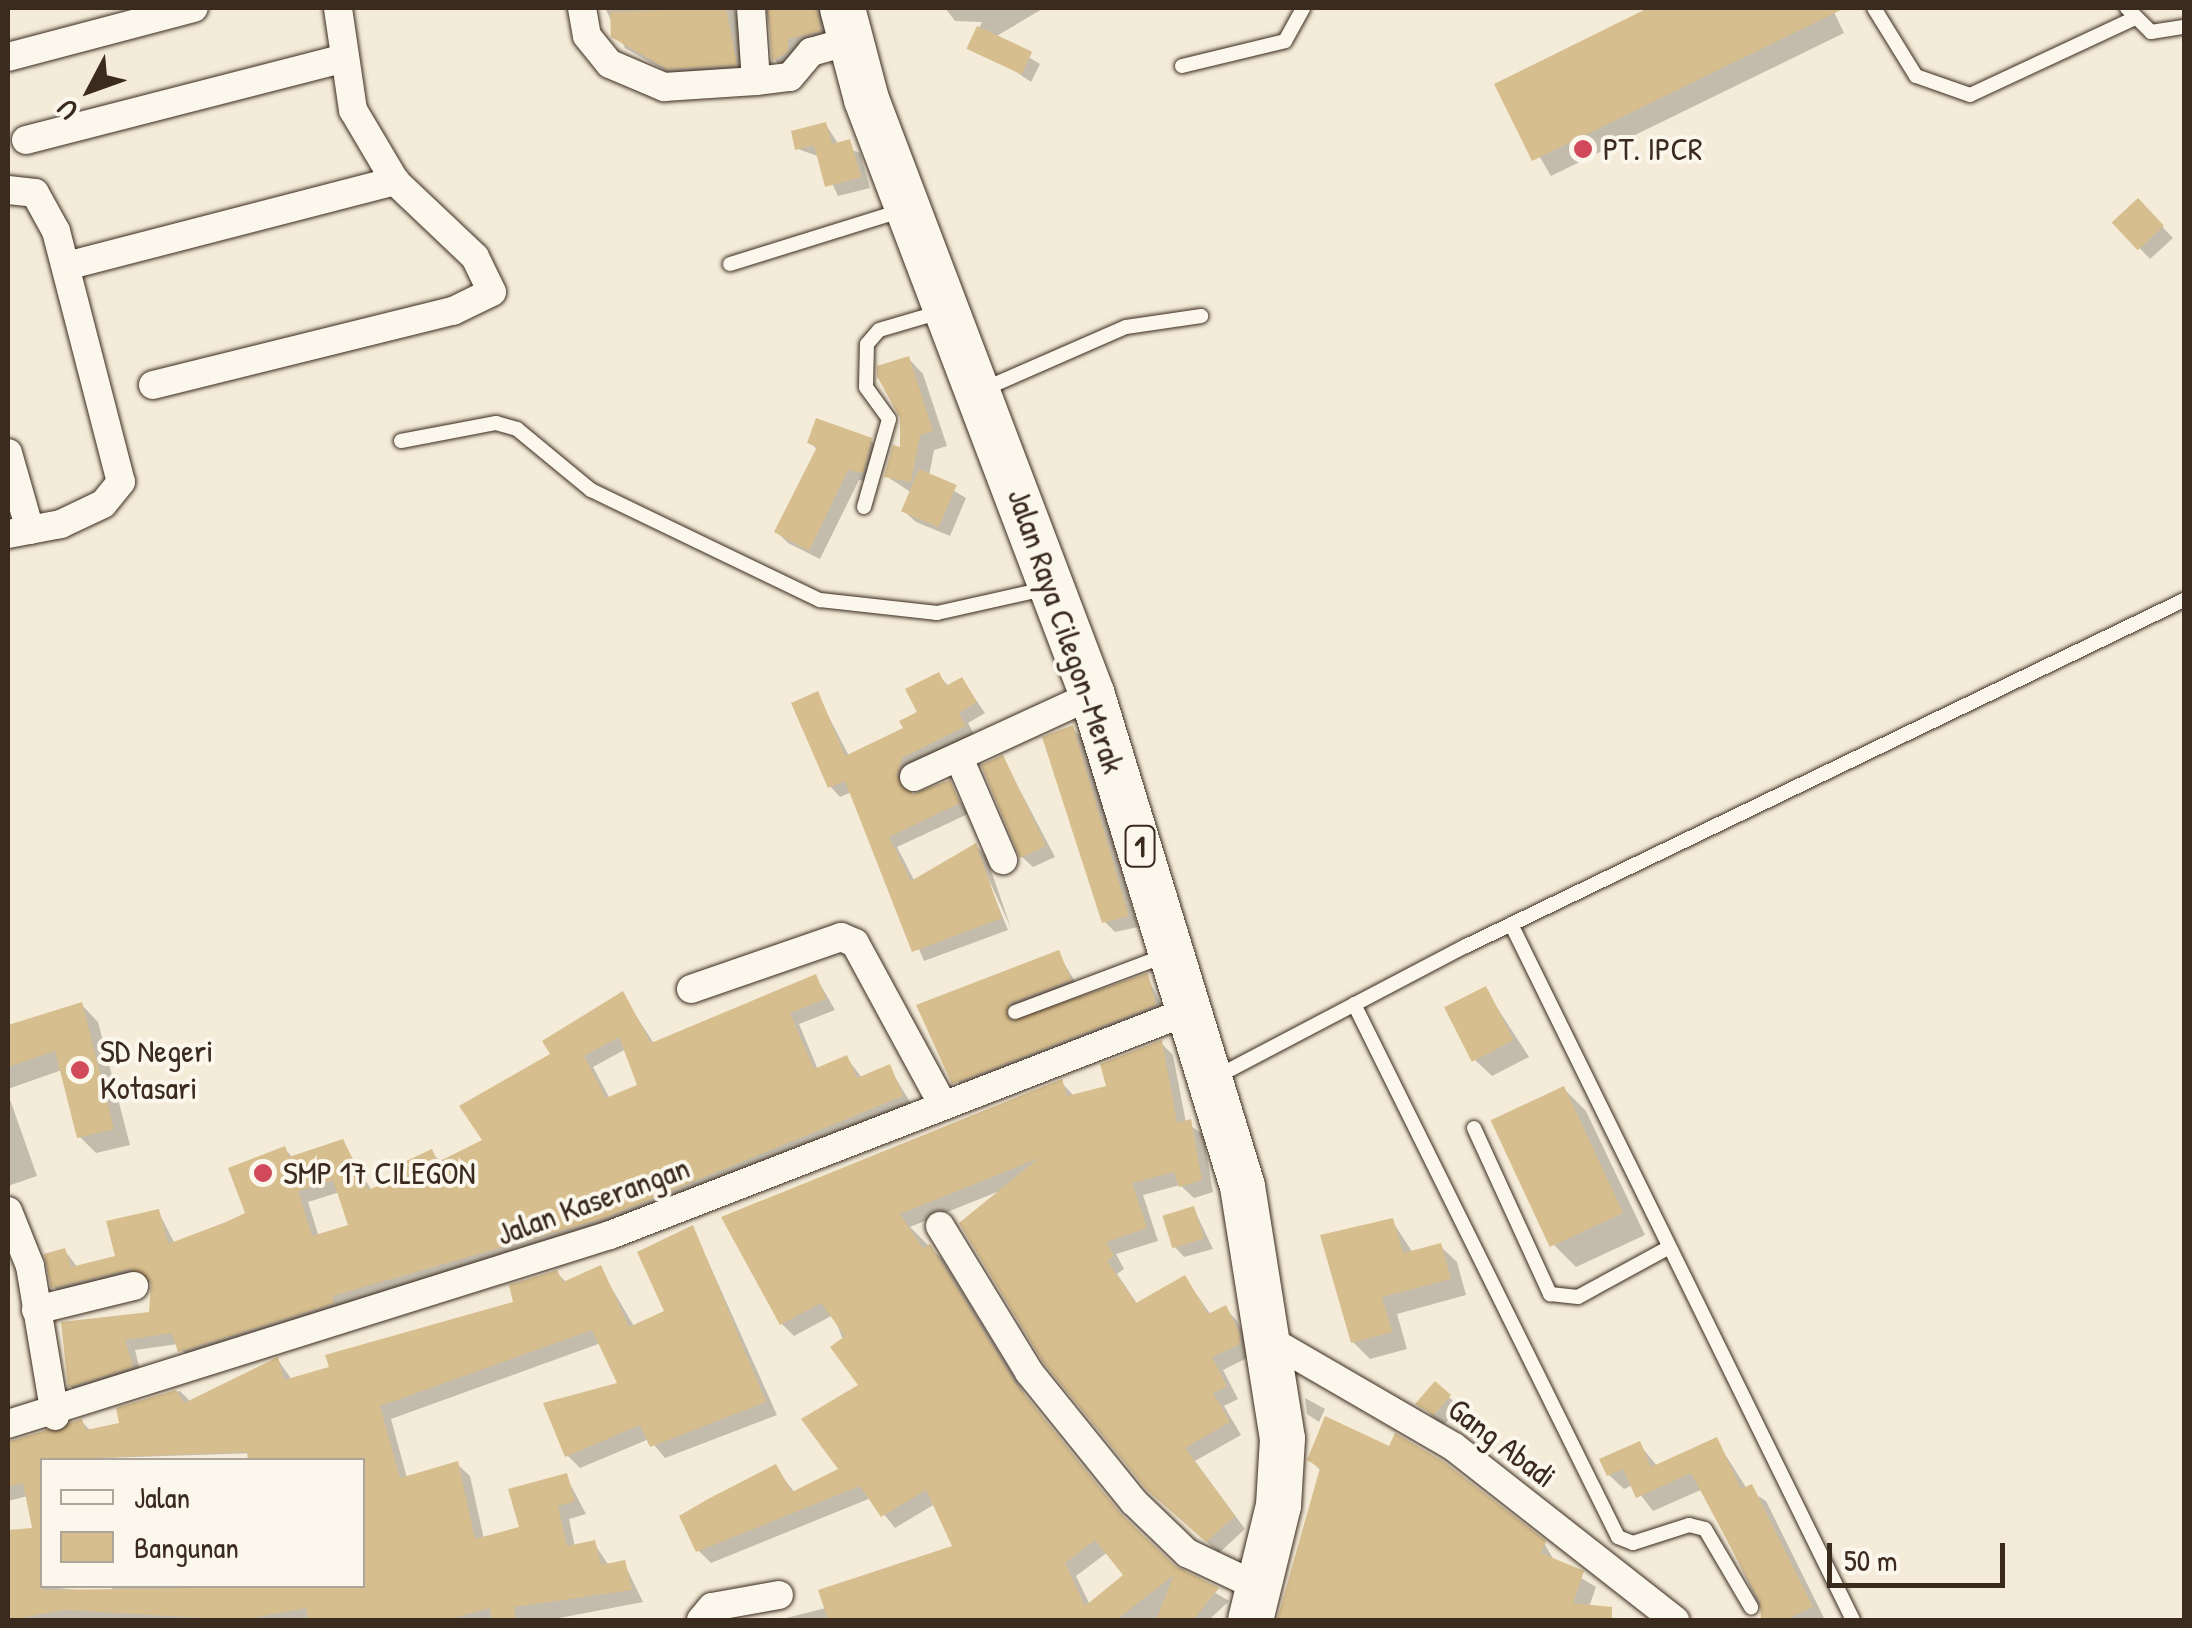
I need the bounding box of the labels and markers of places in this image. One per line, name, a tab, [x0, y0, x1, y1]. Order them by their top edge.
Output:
place label: PT. IPCR	[1603, 130, 1703, 168]
marker: PT. IPCR	[1572, 138, 1594, 160]
place label: SD Negeri Kotasari	[100, 1033, 213, 1108]
marker: SD Negeri Kotasari	[69, 1059, 91, 1081]
place label: SMP 17 CILEGON	[283, 1154, 476, 1192]
marker: SMP 17 CILEGON	[252, 1162, 274, 1184]

